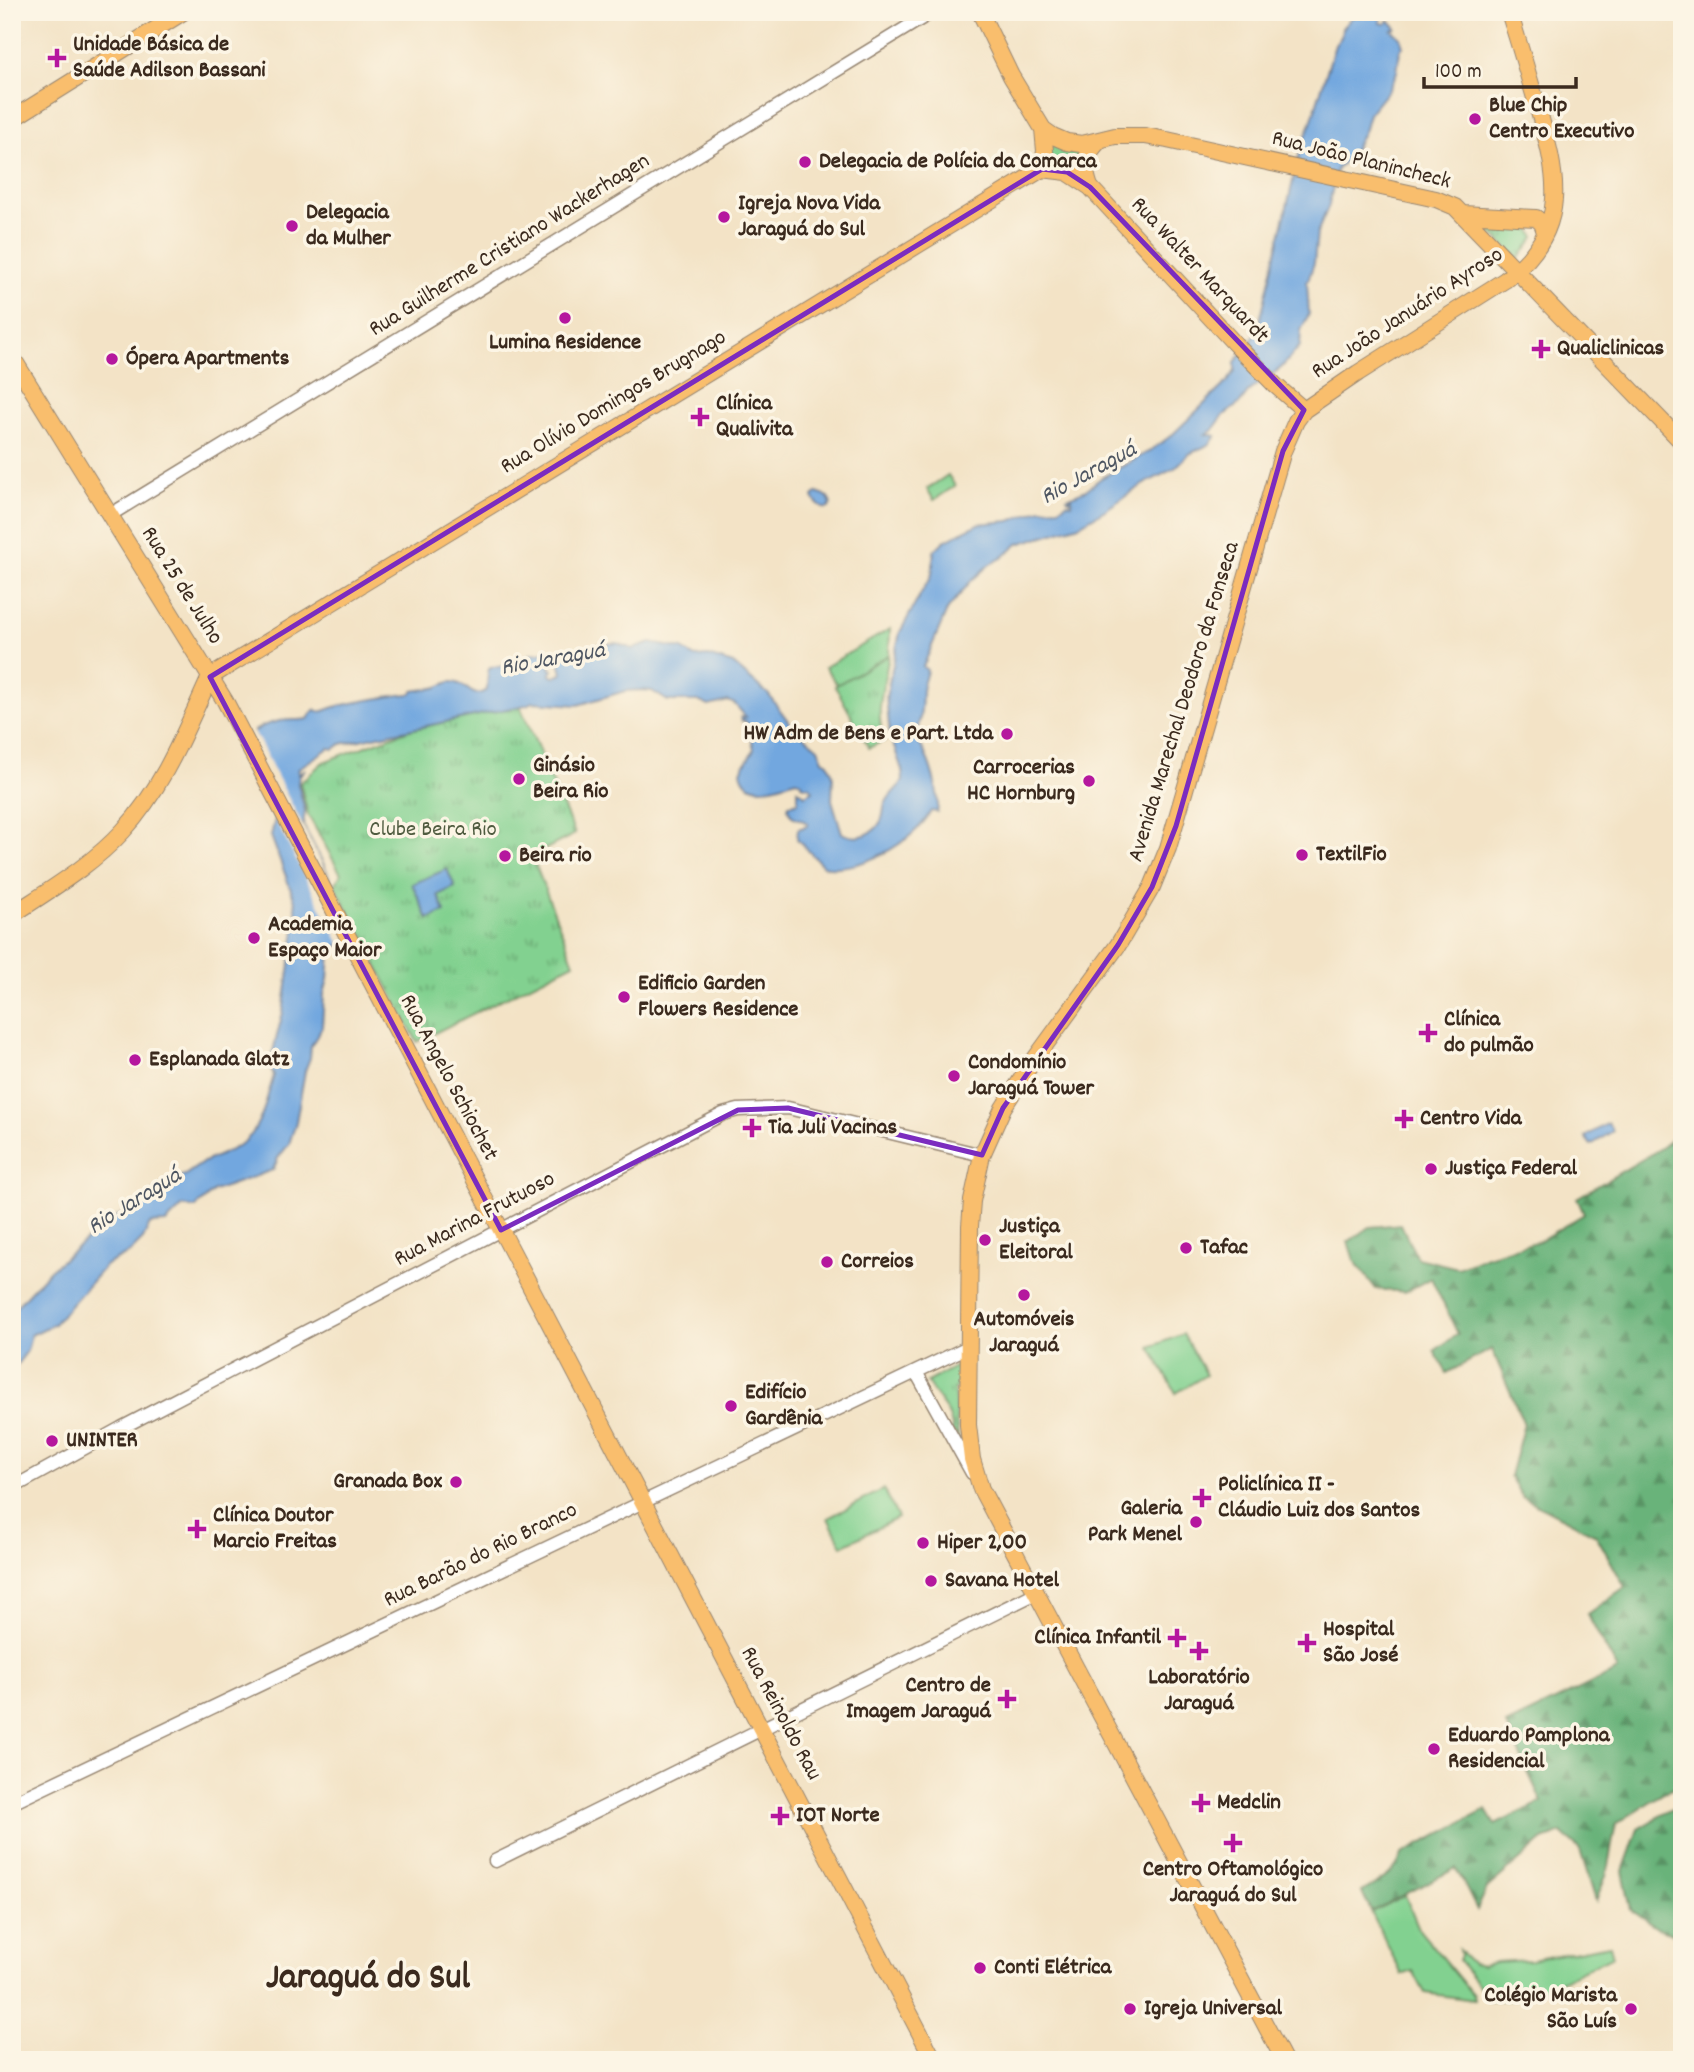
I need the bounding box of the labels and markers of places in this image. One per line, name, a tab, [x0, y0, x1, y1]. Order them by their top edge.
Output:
place label: Unidade Básica de Saúde Adilson Bassani	[73, 29, 266, 88]
marker: Unidade Básica de Saúde Adilson Bassani	[47, 48, 67, 68]
place label: Blue Chip Centro Executivo	[1489, 90, 1634, 149]
marker: Blue Chip Centro Executivo	[1467, 111, 1483, 127]
place label: Delegacia de Polícia da Comarca	[819, 146, 1098, 179]
marker: Delegacia de Polícia da Comarca	[797, 154, 813, 170]
place label: Igreja Nova Vida Jaraguá do Sul	[738, 188, 881, 247]
place label: Delegacia da Mulher	[306, 197, 391, 256]
marker: Igreja Nova Vida Jaraguá do Sul	[716, 209, 732, 225]
marker: Delegacia da Mulher	[284, 218, 300, 234]
marker: Lumina Residence	[557, 310, 573, 326]
place label: Lumina Residence	[489, 327, 641, 360]
place label: Qualiclinicas	[1557, 333, 1665, 366]
marker: Qualiclinicas	[1531, 339, 1551, 359]
place label: Ópera Apartments	[126, 343, 290, 376]
marker: Ópera Apartments	[104, 351, 120, 367]
place label: Clínica Qualivita	[716, 388, 794, 447]
marker: Clínica Qualivita	[690, 407, 710, 427]
place label: HW Adm de Bens e Part. Ltda	[743, 718, 994, 751]
marker: HW Adm de Bens e Part. Ltda	[999, 726, 1015, 742]
place label: Ginásio Beira Rio	[533, 750, 608, 809]
place label: Carrocerias HC Hornburg	[967, 752, 1075, 811]
marker: Ginásio Beira Rio	[511, 771, 527, 787]
marker: Carrocerias HC Hornburg	[1081, 773, 1097, 789]
place label: TextilFio	[1316, 839, 1387, 872]
place label: Beira rio	[519, 840, 592, 873]
marker: TextilFio	[1294, 847, 1310, 863]
marker: Beira rio	[497, 848, 513, 864]
place label: Academia Espaço Maior	[268, 909, 382, 968]
marker: Academia Espaço Maior	[246, 930, 262, 946]
place label: Edificio Garden Flowers Residence	[638, 968, 799, 1027]
marker: Edificio Garden Flowers Residence	[616, 989, 632, 1005]
place label: Clínica do pulmão	[1444, 1004, 1534, 1063]
marker: Clínica do pulmão	[1418, 1023, 1438, 1043]
place label: Esplanada Glatz	[149, 1044, 290, 1077]
place label: Condomínio Jaraguá Tower	[968, 1047, 1095, 1106]
marker: Esplanada Glatz	[127, 1052, 143, 1068]
marker: Condomínio Jaraguá Tower	[946, 1068, 962, 1084]
place label: Centro Vida	[1420, 1103, 1523, 1136]
marker: Centro Vida	[1394, 1109, 1414, 1129]
place label: Tia Juli Vacinas	[768, 1112, 897, 1145]
marker: Tia Juli Vacinas	[742, 1118, 762, 1138]
place label: Justiça Federal	[1445, 1153, 1578, 1186]
marker: Justiça Federal	[1423, 1161, 1439, 1177]
place label: Justiça Eleitoral	[999, 1211, 1073, 1270]
marker: Justiça Eleitoral	[977, 1232, 993, 1248]
place label: Tafac	[1200, 1232, 1248, 1265]
marker: Tafac	[1178, 1240, 1194, 1256]
place label: Correios	[841, 1246, 914, 1279]
marker: Correios	[819, 1254, 835, 1270]
marker: Automóveis Jaraguá	[1016, 1287, 1032, 1303]
place label: Automóveis Jaraguá	[974, 1304, 1075, 1363]
place label: Edifício Gardênia	[745, 1377, 823, 1436]
marker: Edifício Gardênia	[723, 1398, 739, 1414]
place label: UNINTER	[66, 1425, 138, 1458]
marker: UNINTER	[44, 1433, 60, 1449]
place label: Granada Box	[333, 1466, 442, 1499]
place label: Policlínica II - Cláudio Luiz dos Santos	[1218, 1469, 1421, 1528]
marker: Granada Box	[448, 1474, 464, 1490]
marker: Policlínica II - Cláudio Luiz dos Santos	[1192, 1488, 1212, 1508]
place label: Galeria Park Menel	[1088, 1493, 1183, 1552]
place label: Clínica Doutor Marcio Freitas	[213, 1500, 337, 1559]
marker: Galeria Park Menel	[1188, 1514, 1204, 1530]
marker: Clínica Doutor Marcio Freitas	[187, 1519, 207, 1539]
place label: Hiper 2,00	[937, 1527, 1027, 1560]
marker: Hiper 2,00	[915, 1535, 931, 1551]
place label: Savana Hotel	[945, 1565, 1060, 1598]
marker: Savana Hotel	[923, 1573, 939, 1589]
place label: Hospital São José	[1323, 1614, 1398, 1673]
place label: Clínica Infantil	[1034, 1622, 1162, 1655]
marker: Clínica Infantil	[1167, 1628, 1187, 1648]
marker: Hospital São José	[1297, 1633, 1317, 1653]
marker: Laboratório Jaraguá	[1189, 1641, 1209, 1661]
place label: Laboratório Jaraguá	[1148, 1662, 1250, 1721]
place label: Centro de Imagem Jaraguá	[846, 1670, 992, 1729]
marker: Centro de Imagem Jaraguá	[997, 1689, 1017, 1709]
place label: Eduardo Pamplona Residencial	[1448, 1720, 1611, 1779]
marker: Eduardo Pamplona Residencial	[1426, 1741, 1442, 1757]
place label: Medclin	[1217, 1787, 1281, 1820]
marker: Medclin	[1191, 1793, 1211, 1813]
place label: IOT Norte	[796, 1800, 880, 1833]
marker: IOT Norte	[770, 1806, 790, 1826]
marker: Centro Oftamológico Jaraguá do Sul	[1223, 1833, 1243, 1853]
place label: Centro Oftamológico Jaraguá do Sul	[1143, 1854, 1323, 1913]
place label: Conti Elétrica	[994, 1952, 1112, 1985]
marker: Conti Elétrica	[972, 1960, 988, 1976]
place label: Colégio Marista São Luís	[1484, 1980, 1618, 2039]
place label: Igreja Universal	[1144, 1993, 1283, 2026]
marker: Igreja Universal	[1122, 2001, 1138, 2017]
marker: Colégio Marista São Luís	[1623, 2001, 1639, 2017]

